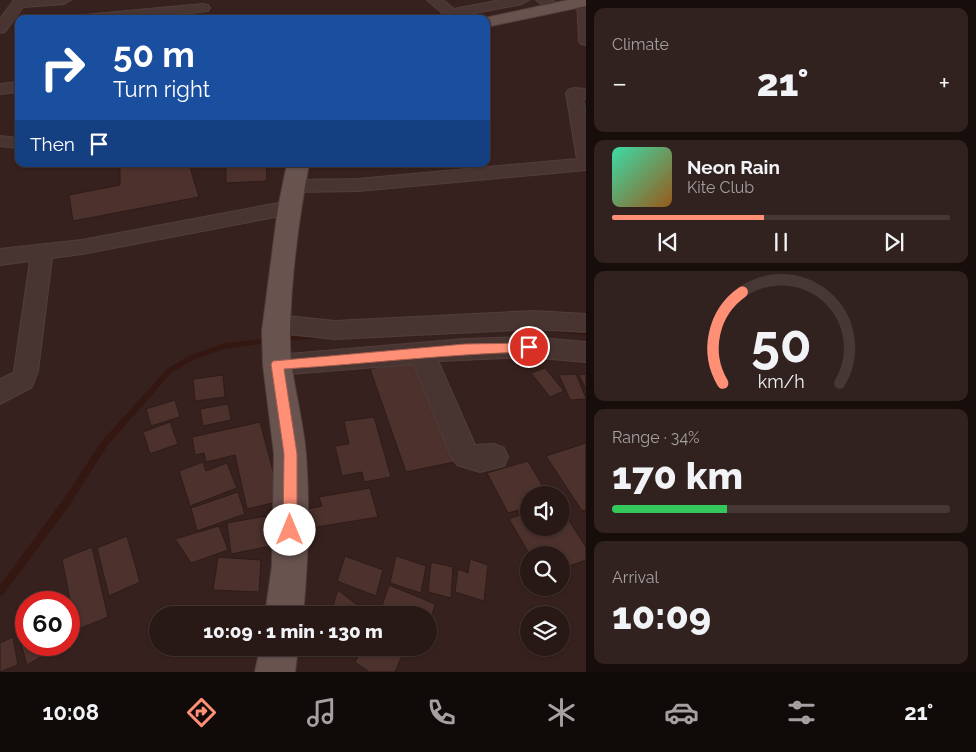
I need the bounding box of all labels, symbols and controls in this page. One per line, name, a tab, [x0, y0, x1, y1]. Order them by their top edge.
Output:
text: 50 m	[113, 34, 195, 75]
icon: right	[30, 35, 95, 100]
text: Climate	[612, 35, 669, 54]
text: 21°	[757, 60, 809, 105]
text: −	[612, 67, 627, 100]
text: +	[938, 67, 950, 100]
text: Turn right	[113, 76, 210, 102]
icon: arrive	[85, 130, 113, 158]
text: Then	[30, 133, 75, 155]
text: Neon Rain	[687, 156, 780, 178]
text: Kite Club	[687, 178, 754, 197]
icon: previous	[654, 228, 682, 256]
icon: pause	[767, 228, 795, 256]
icon: next	[880, 228, 908, 256]
text: 50	[751, 313, 811, 374]
pin	[508, 326, 550, 368]
icon: arrive	[515, 333, 543, 361]
text: km/h	[757, 371, 805, 392]
text: Range · 34%	[612, 428, 700, 447]
text: 170 km	[612, 453, 743, 498]
map controls	[520, 486, 570, 656]
button: sound	[520, 486, 570, 536]
position arrow	[263, 503, 315, 555]
button: search	[520, 546, 570, 596]
text: Arrival	[612, 568, 659, 587]
speed limit sign: 60	[15, 591, 80, 656]
text: 10:09	[612, 593, 711, 638]
button: layers	[520, 606, 570, 656]
text: 10:09 · 1 min · 130 m	[203, 620, 383, 642]
icon: directions	[184, 695, 219, 730]
icon: music	[304, 695, 339, 730]
icon: phone	[424, 695, 459, 730]
icon: climate	[544, 695, 579, 730]
icon: car	[664, 695, 699, 730]
icon: filters	[784, 695, 819, 730]
text: 10:08	[43, 699, 99, 725]
text: 21°	[904, 699, 933, 725]

